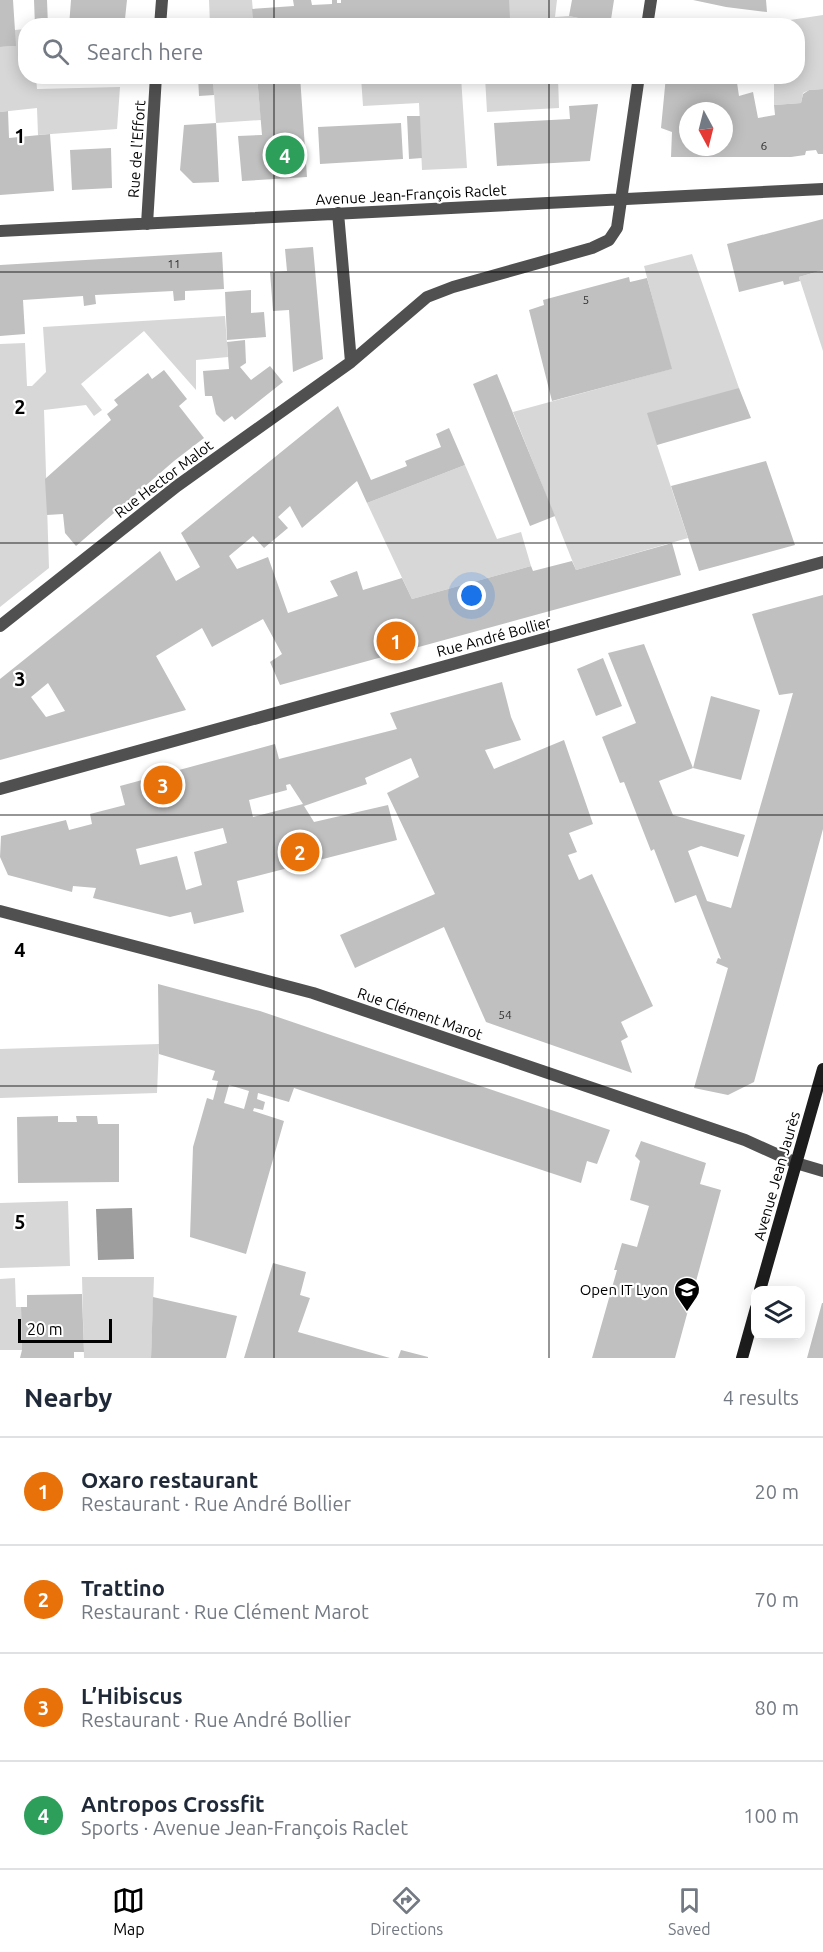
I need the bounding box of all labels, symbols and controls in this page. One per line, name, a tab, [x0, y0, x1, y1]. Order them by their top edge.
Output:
search box	[18, 18, 805, 84]
icon: search	[39, 35, 72, 68]
text: Search here	[87, 39, 203, 64]
street label: Rue de l'Effort	[125, 99, 148, 198]
north arrow	[679, 102, 733, 156]
text: 1	[14, 124, 26, 147]
pin: 4	[266, 132, 304, 178]
house number: 6	[761, 139, 768, 152]
street label: Avenue Jean-François Raclet	[315, 181, 507, 208]
house number: 11	[167, 257, 181, 270]
house number: 5	[583, 293, 589, 306]
text: 2	[14, 395, 26, 418]
street label: Rue Hector Malot	[111, 436, 216, 521]
your location	[457, 581, 486, 610]
street label: Rue André Bollier	[435, 613, 553, 660]
pin: 1	[376, 618, 416, 664]
text: 3	[14, 667, 26, 690]
pin: 3	[144, 762, 182, 808]
pin: 2	[280, 830, 320, 874]
text: 4	[14, 938, 26, 961]
street label: Rue Clément Marot	[355, 984, 485, 1043]
house number: 54	[498, 1008, 512, 1021]
street label: Avenue Jean Jaurès	[750, 1109, 803, 1242]
text: 5	[14, 1210, 26, 1233]
school or university icon: Open IT Lyon	[672, 1275, 702, 1313]
place label: Open IT Lyon	[580, 1281, 668, 1298]
map controls	[751, 1286, 805, 1340]
button: layers	[751, 1286, 805, 1340]
scale bar	[18, 1316, 112, 1344]
text: 20 m	[27, 1320, 63, 1338]
text: Nearby	[24, 1383, 112, 1412]
text: 4 results	[723, 1386, 799, 1409]
text: Oxaro restaurant	[81, 1467, 258, 1492]
text: 1	[38, 1480, 49, 1503]
text: 20 m	[755, 1480, 799, 1503]
text: Restaurant · Rue André Bollier	[81, 1492, 351, 1515]
text: Trattino	[81, 1575, 165, 1600]
text: 2	[38, 1588, 49, 1611]
text: 70 m	[755, 1588, 799, 1611]
text: Restaurant · Rue Clément Marot	[81, 1600, 369, 1623]
text: L’Hibiscus	[81, 1683, 183, 1708]
text: 3	[38, 1696, 49, 1719]
text: 80 m	[755, 1696, 799, 1719]
text: Restaurant · Rue André Bollier	[81, 1708, 351, 1731]
text: Antropos Crossfit	[81, 1791, 265, 1816]
text: 4	[38, 1804, 49, 1827]
text: 100 m	[743, 1804, 799, 1827]
text: Sports · Avenue Jean-François Raclet	[81, 1816, 408, 1839]
tab: Map	[112, 1884, 145, 1938]
tab: Directions	[370, 1884, 443, 1938]
tab: Saved	[668, 1884, 711, 1938]

